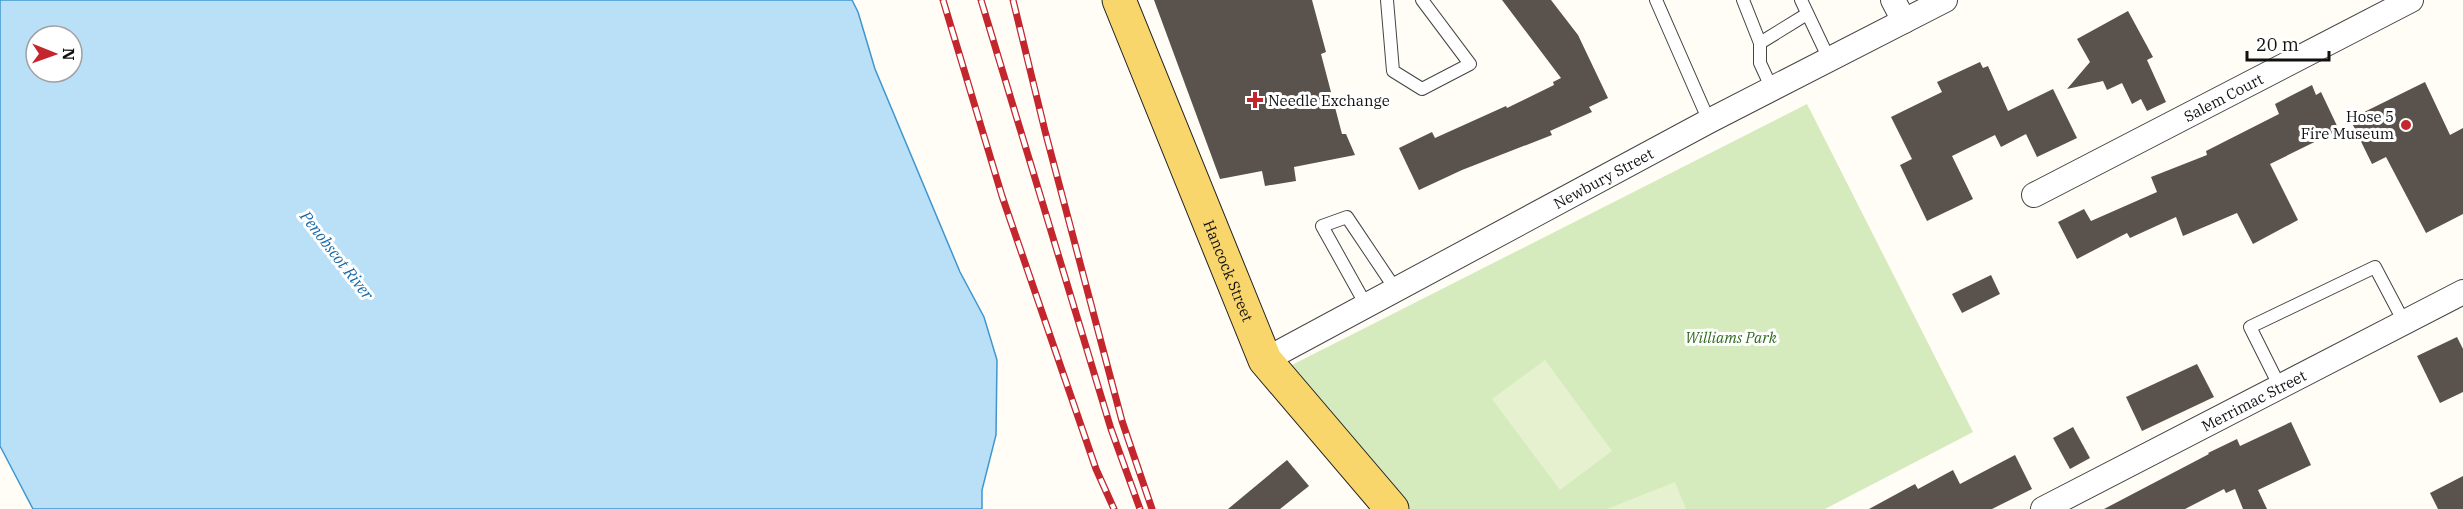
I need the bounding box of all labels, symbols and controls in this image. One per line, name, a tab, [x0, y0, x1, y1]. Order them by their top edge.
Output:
north arrow	[24, 24, 84, 84]
scale bar	[2247, 24, 2330, 62]
text: 20 m	[2256, 33, 2299, 56]
text: N	[59, 48, 79, 61]
street label: Salem Court	[2180, 69, 2266, 126]
marker: Needle Exchange	[1246, 91, 1264, 109]
place label: Needle Exchange	[1268, 91, 1390, 110]
place label: Hose 5 Fire Museum	[2301, 107, 2394, 143]
marker: Hose 5 Fire Museum	[2399, 118, 2413, 132]
street label: Newbury Street	[1550, 143, 1656, 213]
water label: Penobscot River	[295, 206, 379, 304]
street label: Hancock Street	[1200, 217, 1258, 324]
park label: Williams Park	[1685, 328, 1777, 347]
street label: Merrimac Street	[2198, 365, 2309, 435]

